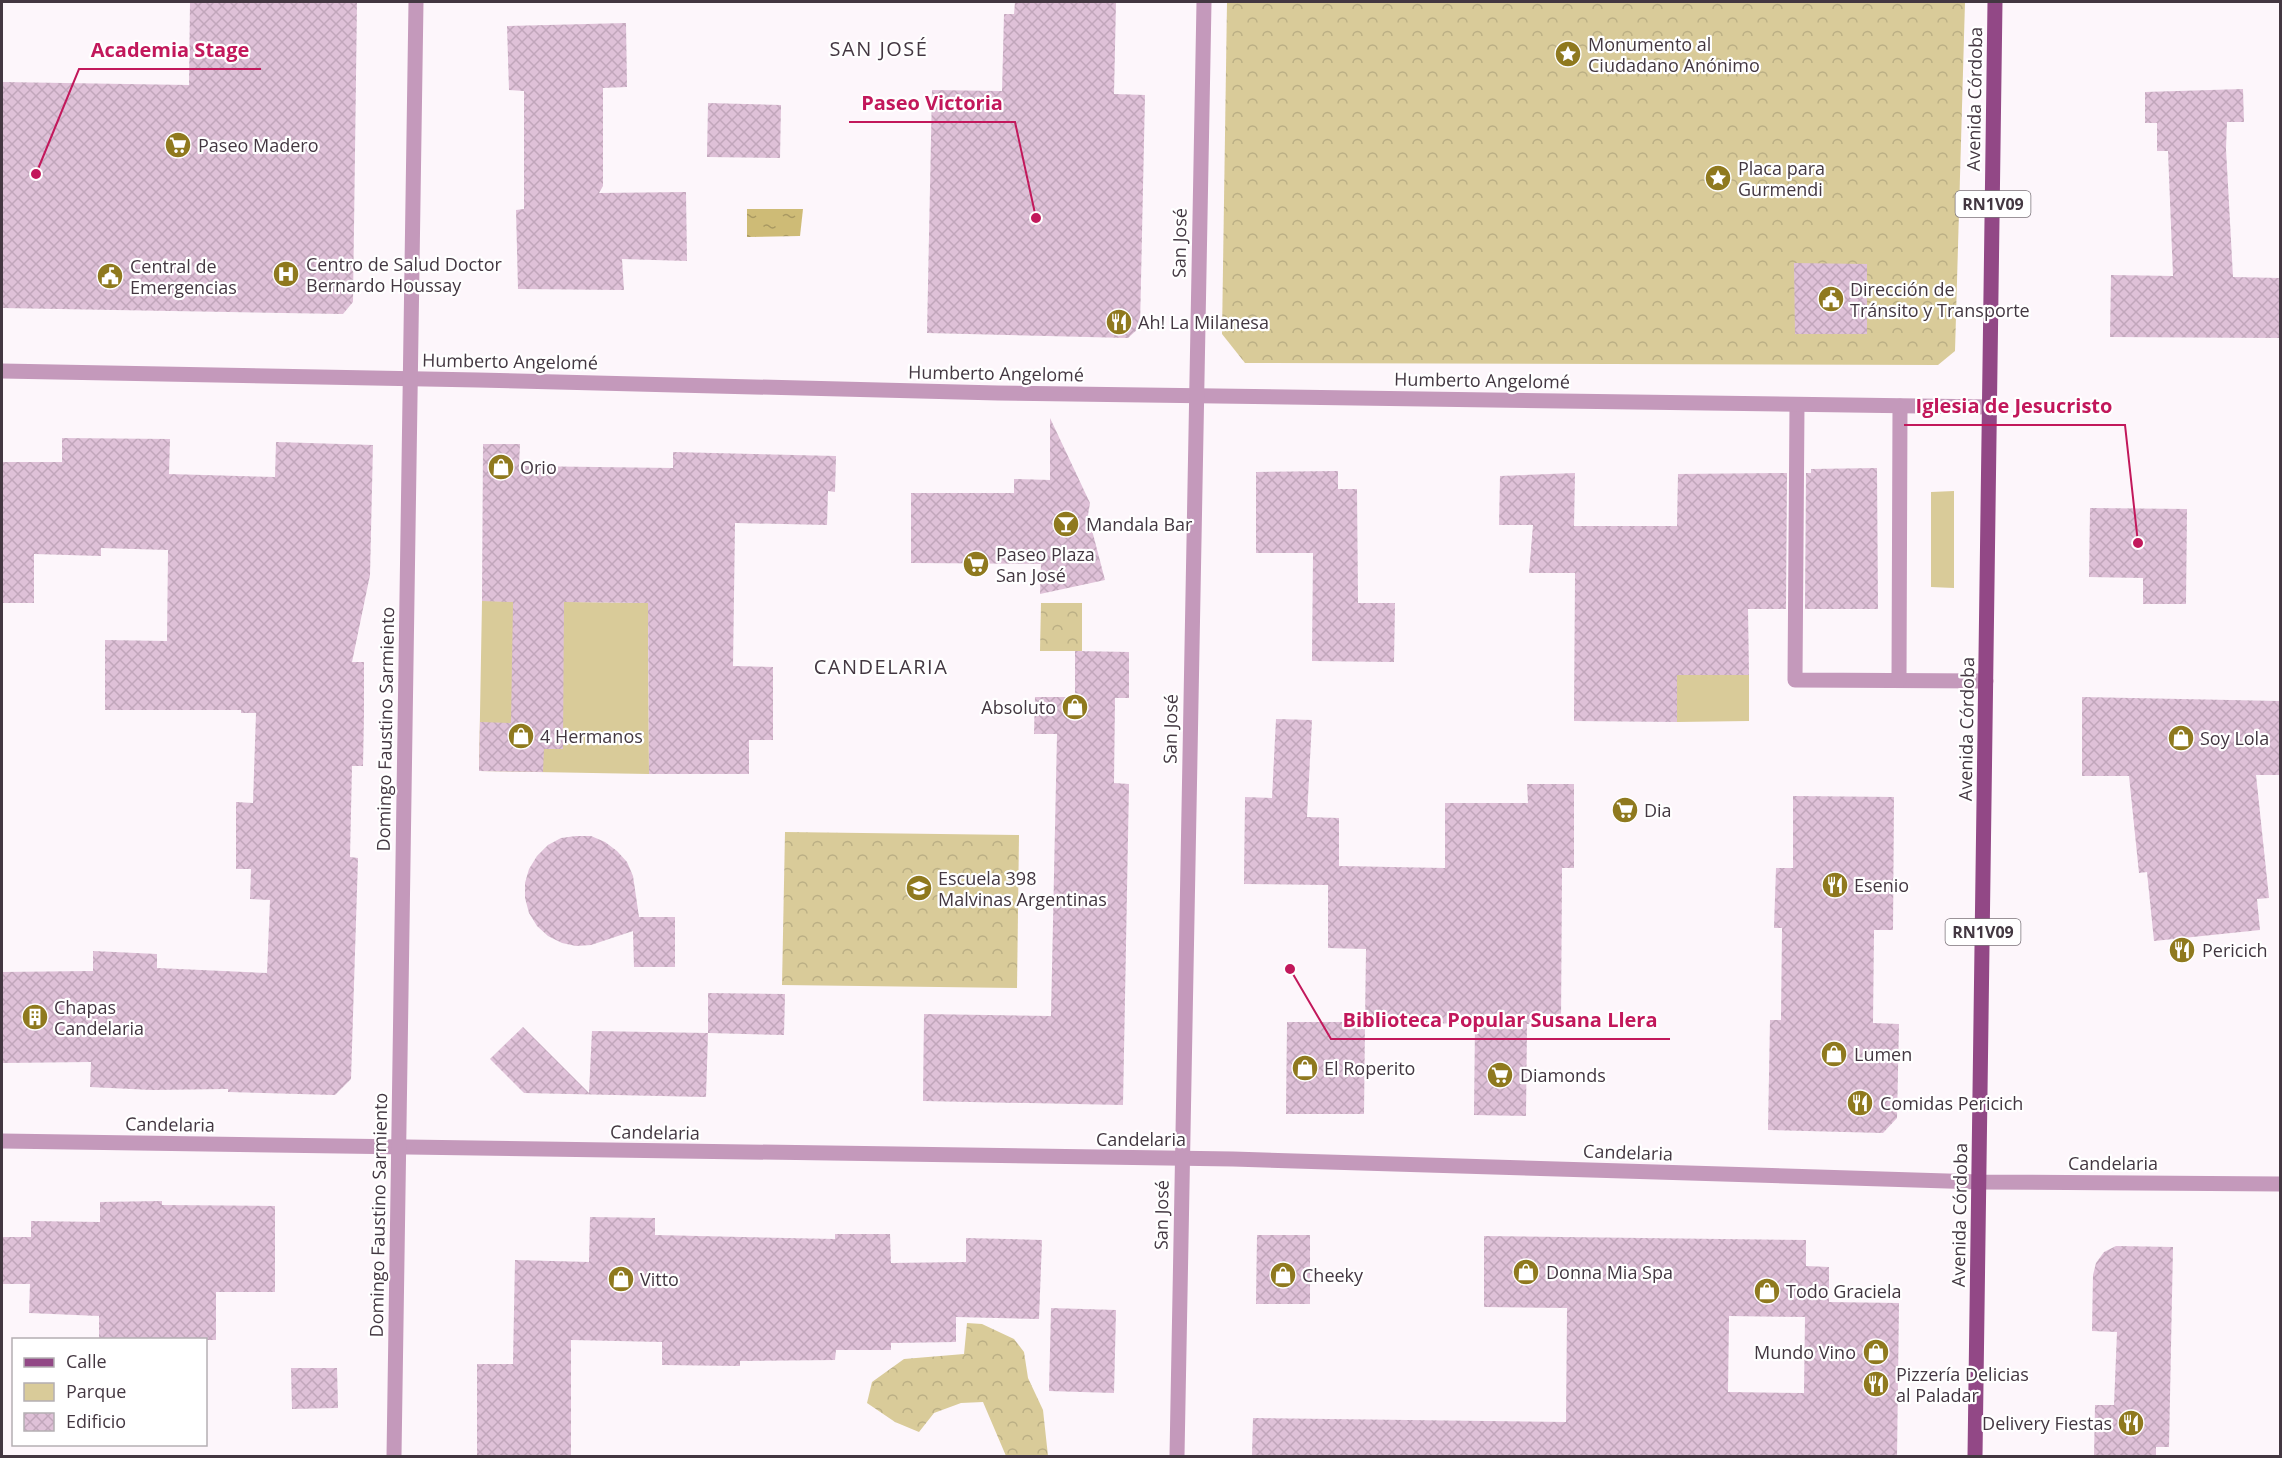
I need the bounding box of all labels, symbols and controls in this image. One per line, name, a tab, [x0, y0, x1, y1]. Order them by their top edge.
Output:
street label: Avenida Córdoba	[1961, 27, 1987, 171]
callout: Academia Stage	[79, 31, 261, 69]
place label: Monumento al Ciudadano Anónimo	[1588, 32, 1760, 77]
district label: SAN JOSÉ	[830, 35, 928, 62]
text: Academia Stage	[91, 36, 249, 63]
place icon: Monumento al Ciudadano Anónimo	[1553, 39, 1583, 69]
callout: Paseo Victoria	[849, 84, 1015, 122]
text: Paseo Victoria	[861, 89, 1003, 116]
supermarket icon: Paseo Madero	[163, 130, 193, 160]
place label: Paseo Madero	[198, 133, 319, 157]
place label: Placa para Gurmendi	[1738, 156, 1825, 201]
place icon: Placa para Gurmendi	[1703, 163, 1733, 193]
road number: RN1V09	[1956, 191, 2030, 217]
street label: San José	[1166, 208, 1192, 278]
place label: Centro de Salud Doctor Bernardo Houssay	[306, 252, 502, 297]
place label: Central de Emergencias	[130, 254, 237, 299]
hospital icon: Centro de Salud Doctor Bernardo Houssay	[271, 259, 301, 289]
public building icon: Central de Emergencias	[95, 261, 125, 291]
place label: Dirección de Tránsito y Transporte	[1850, 277, 2030, 322]
public building icon: Dirección de Tránsito y Transporte	[1816, 284, 1846, 314]
restaurant icon: Ah! La Milanesa	[1104, 307, 1134, 337]
place label: Ah! La Milanesa	[1138, 310, 1269, 334]
street label: Humberto Angelomé	[422, 347, 598, 375]
street label: Humberto Angelomé	[908, 359, 1084, 387]
street label: Humberto Angelomé	[1394, 366, 1570, 394]
callout: Iglesia de Jesucristo	[1904, 387, 2125, 425]
text: Iglesia de Jesucristo	[1916, 392, 2112, 419]
shop icon: Orio	[486, 452, 516, 482]
place label: Orio	[520, 455, 557, 479]
bar icon: Mandala Bar	[1051, 509, 1081, 539]
place label: Mandala Bar	[1086, 512, 1193, 536]
place label: Paseo Plaza San José	[996, 542, 1095, 587]
supermarket icon: Paseo Plaza San José	[961, 549, 991, 579]
street label: Domingo Faustino Sarmiento	[371, 606, 399, 852]
district label: CANDELARIA	[814, 653, 948, 680]
street label: Avenida Córdoba	[1953, 657, 1979, 801]
shop icon: Absoluto	[1060, 692, 1090, 722]
street label: San José	[1157, 694, 1183, 764]
place label: Absoluto	[981, 695, 1056, 719]
shop icon: 4 Hermanos	[506, 721, 536, 751]
shop icon: Soy Lola	[2166, 723, 2196, 753]
place label: 4 Hermanos	[540, 724, 643, 748]
place label: Soy Lola	[2200, 726, 2269, 750]
supermarket icon: Dia	[1610, 795, 1640, 825]
place label: Dia	[1644, 798, 1672, 822]
place label: Escuela 398 Malvinas Argentinas	[938, 866, 1107, 911]
restaurant icon: Esenio	[1820, 870, 1850, 900]
school or university icon: Escuela 398 Malvinas Argentinas	[904, 873, 934, 903]
place label: Esenio	[1854, 873, 1909, 897]
road number: RN1V09	[1946, 919, 2020, 945]
restaurant icon: Pericich	[2167, 935, 2197, 965]
place label: Pericich	[2202, 938, 2268, 962]
place label: Chapas Candelaria	[54, 995, 144, 1040]
callout: Biblioteca Popular Susana Llera	[1331, 1001, 1670, 1039]
building icon: Chapas Candelaria	[20, 1002, 50, 1032]
text: Biblioteca Popular Susana Llera	[1342, 1006, 1658, 1033]
shop icon: Lumen	[1819, 1039, 1849, 1069]
place label: Lumen	[1854, 1042, 1912, 1066]
shop icon: El Roperito	[1290, 1053, 1320, 1083]
place label: El Roperito	[1324, 1056, 1415, 1080]
supermarket icon: Diamonds	[1485, 1060, 1515, 1090]
place label: Diamonds	[1520, 1063, 1606, 1087]
restaurant icon: Comidas Pericich	[1845, 1088, 1875, 1118]
place label: Comidas Pericich	[1880, 1091, 2023, 1115]
street label: Domingo Faustino Sarmiento	[364, 1092, 392, 1338]
street label: Candelaria	[125, 1111, 215, 1137]
street label: Candelaria	[610, 1119, 700, 1145]
street label: Candelaria	[1096, 1127, 1186, 1151]
street label: Candelaria	[1583, 1138, 1673, 1166]
street label: Avenida Córdoba	[1946, 1143, 1972, 1287]
street label: Candelaria	[2068, 1151, 2158, 1175]
street label: San José	[1148, 1180, 1174, 1250]
shop icon: Donna Mia Spa	[1511, 1257, 1541, 1287]
shop icon: Cheeky	[1268, 1260, 1298, 1290]
place label: Donna Mia Spa	[1546, 1260, 1673, 1284]
place label: Cheeky	[1302, 1263, 1364, 1287]
shop icon: Vitto	[606, 1264, 636, 1294]
place label: Vitto	[640, 1267, 679, 1291]
shop icon: Todo Graciela	[1752, 1276, 1782, 1306]
place label: Todo Graciela	[1786, 1279, 1902, 1303]
shop icon: Mundo Vino	[1861, 1337, 1891, 1367]
legend	[12, 1338, 207, 1446]
place label: Mundo Vino	[1754, 1340, 1856, 1364]
text: Calle	[66, 1349, 107, 1373]
place label: Pizzería Delicias al Paladar	[1896, 1362, 2029, 1407]
restaurant icon: Pizzería Delicias al Paladar	[1861, 1369, 1891, 1399]
text: Parque	[66, 1379, 126, 1403]
restaurant icon: Delivery Fiestas	[2116, 1408, 2146, 1438]
text: Edificio	[66, 1409, 126, 1433]
place label: Delivery Fiestas	[1982, 1411, 2112, 1435]

